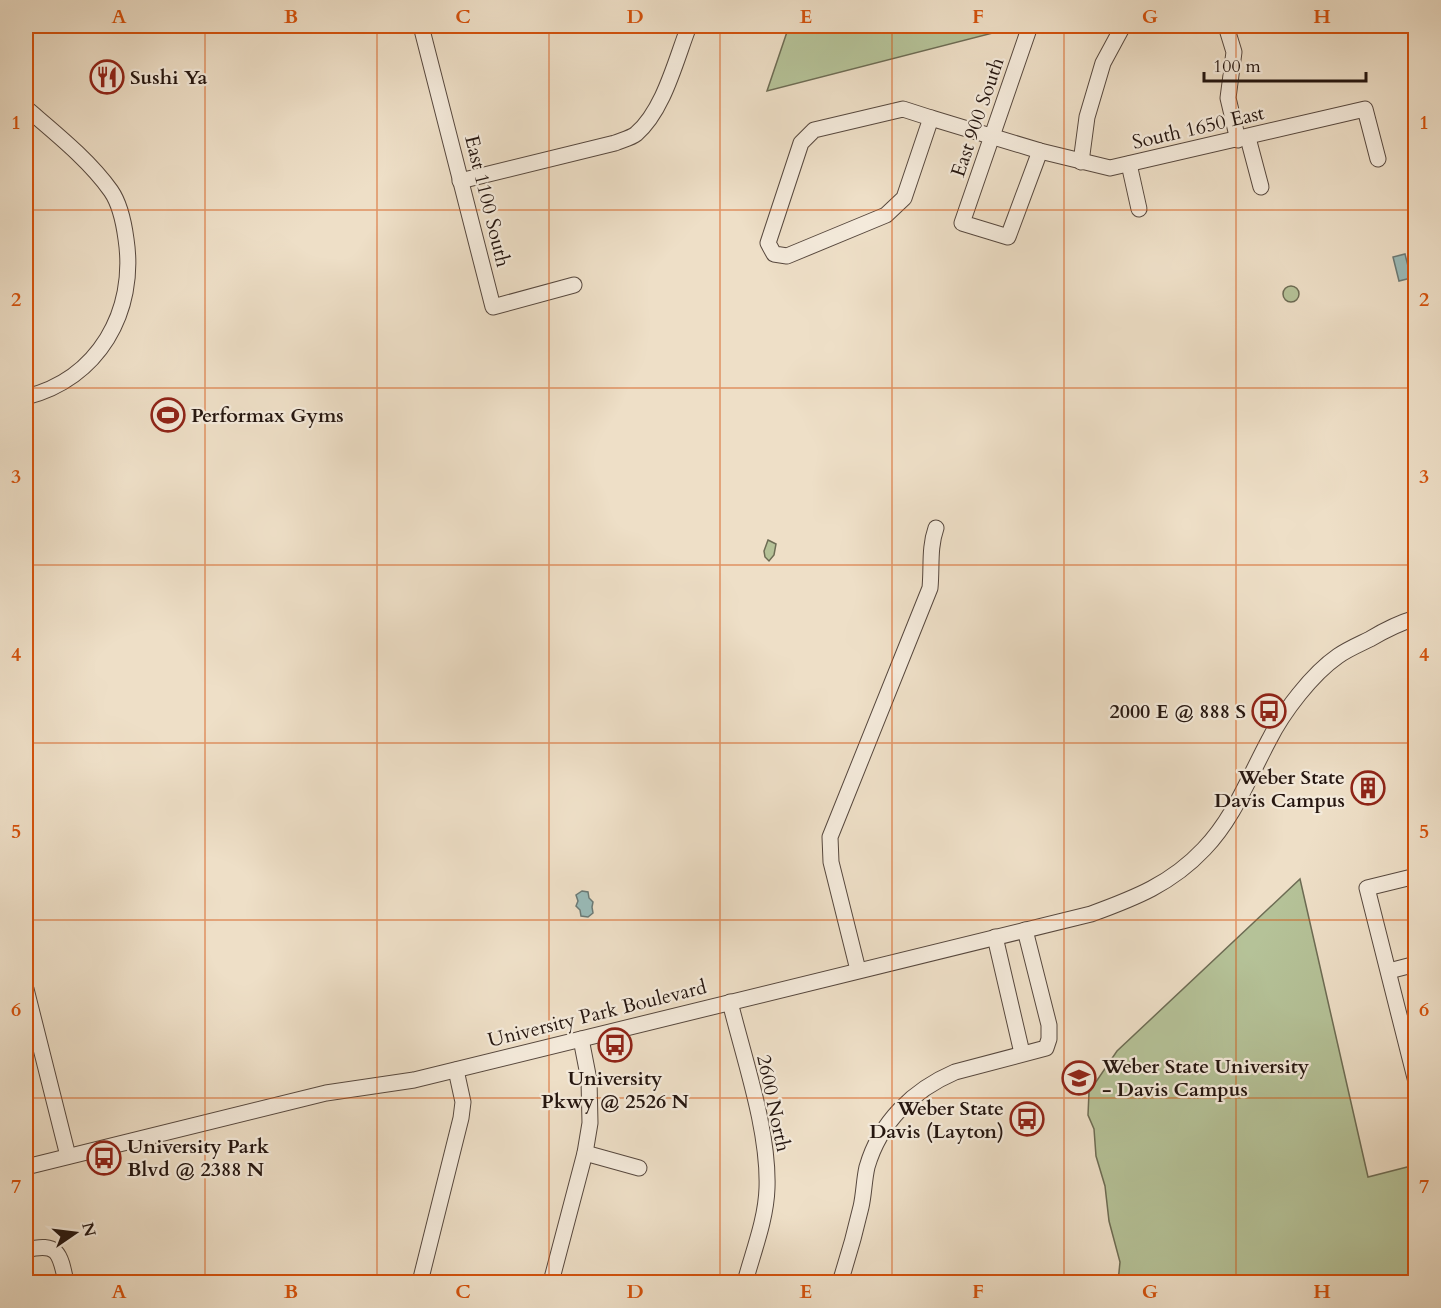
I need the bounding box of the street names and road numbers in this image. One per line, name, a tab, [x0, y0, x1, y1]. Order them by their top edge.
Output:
street label: East 900 South	[944, 54, 1011, 180]
street label: South 1650 East	[1129, 99, 1267, 156]
street label: East 1100 South	[458, 132, 517, 270]
street label: University Park Boulevard	[485, 973, 710, 1054]
street label: 2600 North	[750, 1052, 797, 1154]

